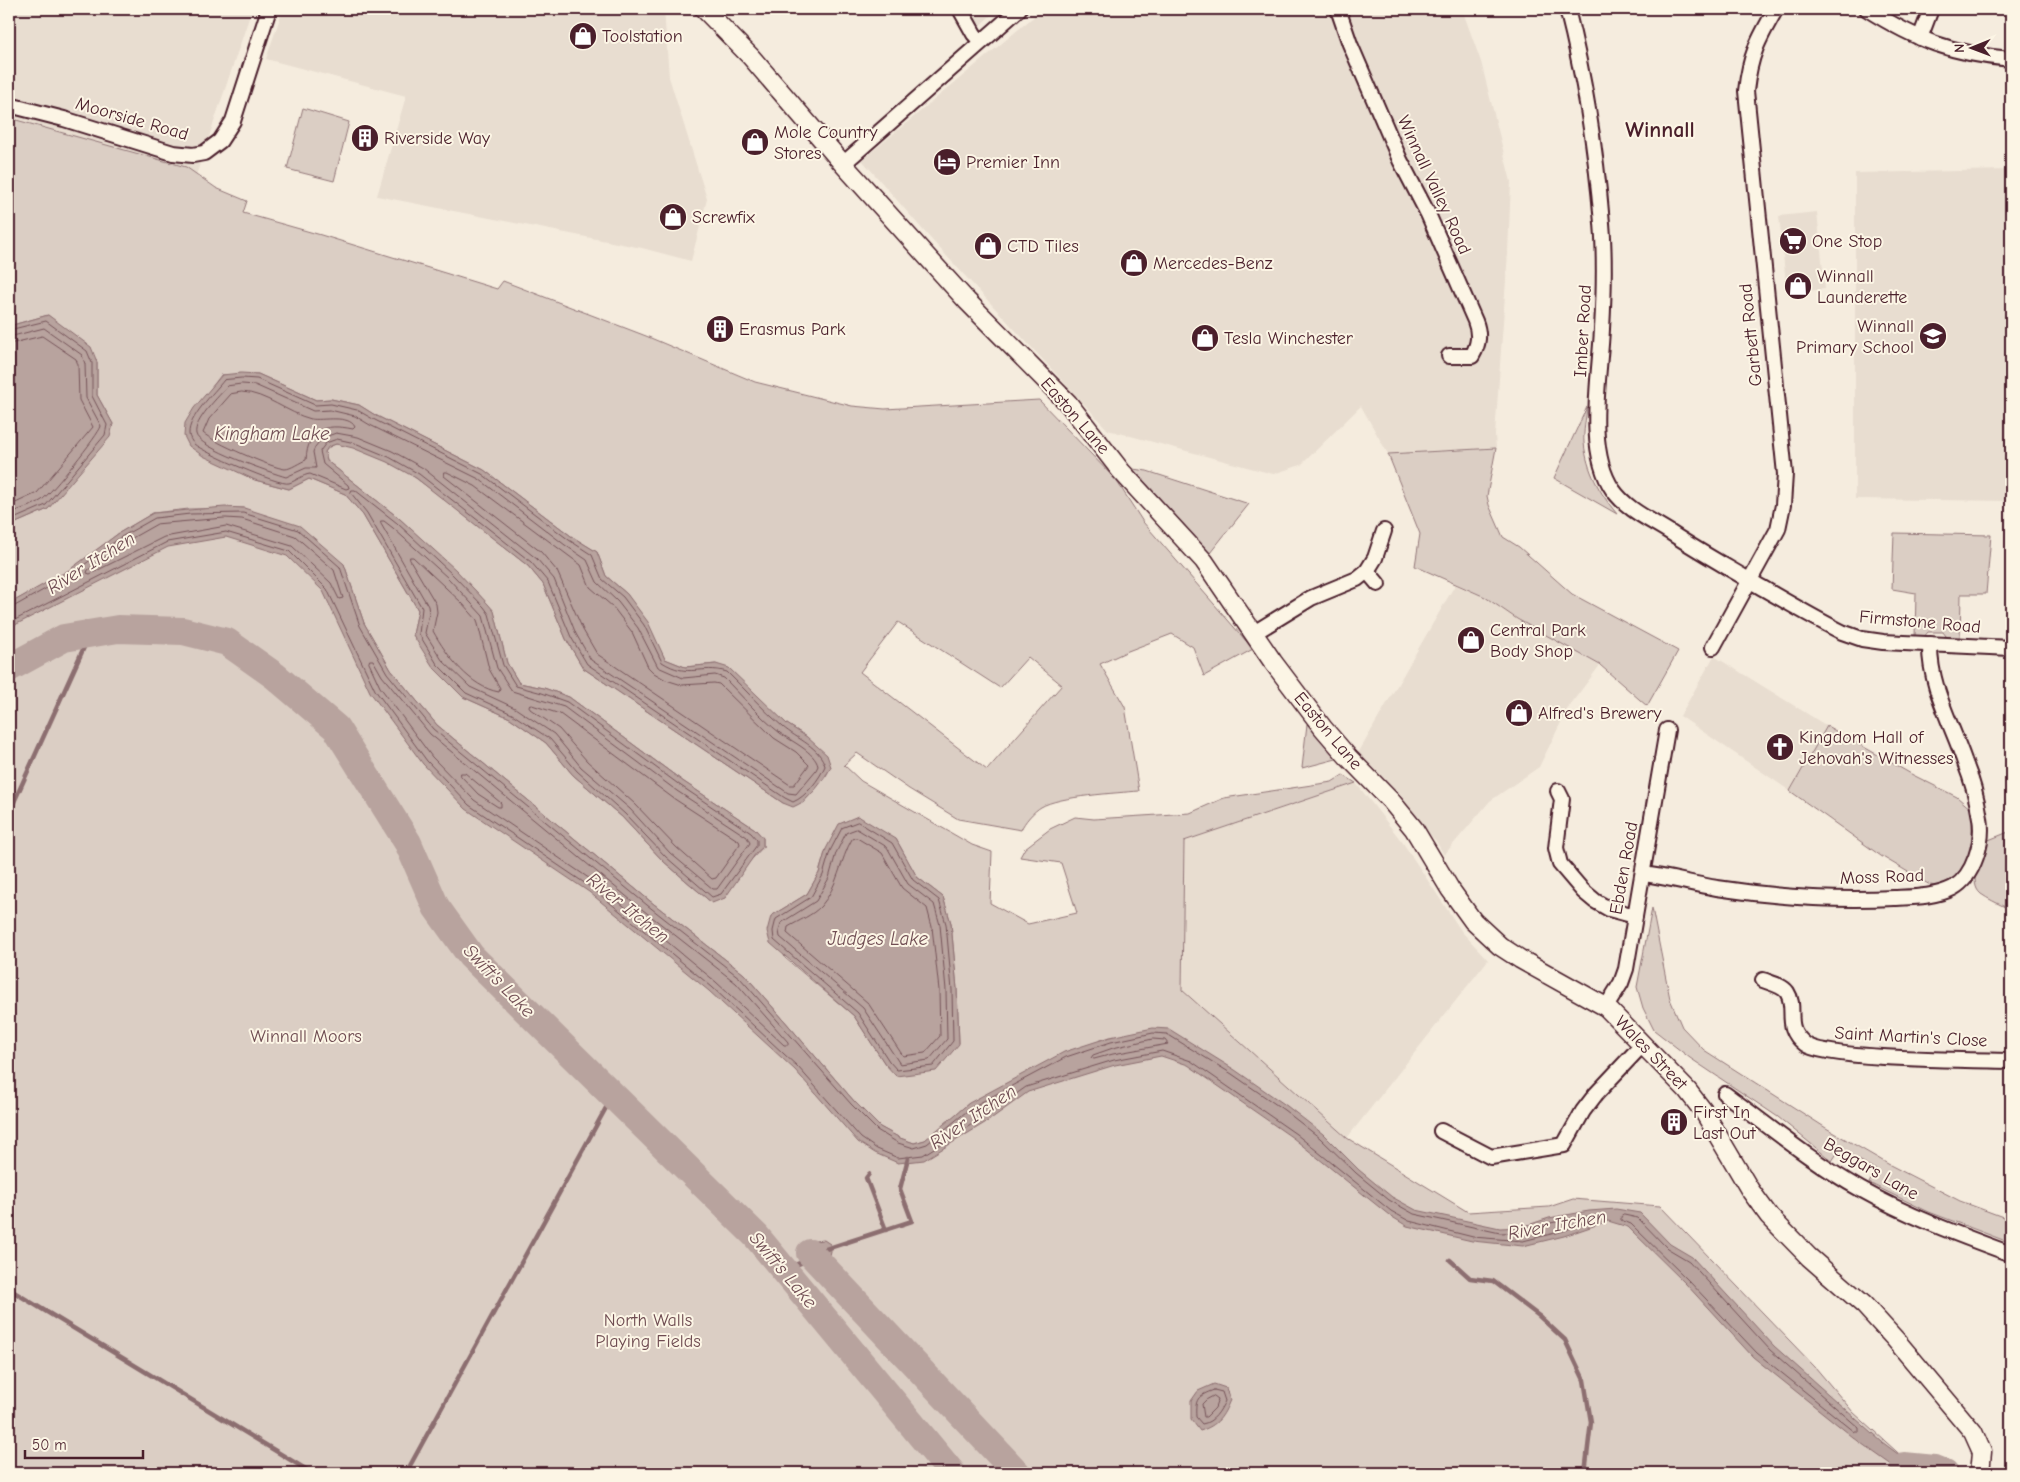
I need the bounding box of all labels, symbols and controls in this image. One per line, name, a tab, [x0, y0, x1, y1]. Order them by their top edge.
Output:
shop icon: Toolstation	[568, 21, 598, 51]
north arrow	[1948, 22, 1998, 72]
place label: Toolstation	[602, 26, 683, 47]
text: N	[1951, 44, 1968, 53]
street label: Moorside Road	[73, 93, 191, 145]
street label: Winnall Valley Road	[1393, 112, 1475, 258]
district label: Winnall	[1625, 117, 1695, 143]
place label: Mole Country Stores	[774, 122, 879, 164]
building icon: Riverside Way	[350, 123, 380, 153]
shop icon: Mole Country Stores	[740, 127, 770, 157]
place label: Riverside Way	[384, 128, 491, 149]
hotel icon: Premier Inn	[932, 147, 962, 177]
place label: Premier Inn	[966, 152, 1060, 173]
shop icon: Screwfix	[658, 202, 688, 232]
place label: Screwfix	[692, 207, 755, 228]
supermarket icon: One Stop	[1778, 226, 1808, 256]
shop icon: CTD Tiles	[973, 231, 1003, 261]
place label: One Stop	[1812, 231, 1882, 252]
place label: CTD Tiles	[1007, 236, 1079, 257]
shop icon: Mercedes-Benz	[1119, 248, 1149, 278]
place label: Mercedes-Benz	[1153, 253, 1273, 274]
place label: Winnall Launderette	[1817, 266, 1907, 308]
shop icon: Winnall Launderette	[1783, 271, 1813, 301]
street label: Garbett Road	[1735, 283, 1767, 387]
street label: Imber Road	[1570, 284, 1596, 378]
building icon: Erasmus Park	[705, 314, 735, 344]
place label: Winnall Primary School	[1796, 316, 1914, 358]
place label: Erasmus Park	[739, 319, 846, 340]
school or university icon: Winnall Primary School	[1918, 321, 1948, 351]
shop icon: Tesla Winchester	[1190, 323, 1220, 353]
place label: Tesla Winchester	[1224, 328, 1354, 349]
street label: Easton Lane	[1036, 373, 1114, 459]
water label: Kingham Lake	[214, 423, 330, 445]
water label: River Itchen	[43, 527, 139, 599]
street label: Firmstone Road	[1858, 606, 1982, 638]
place label: Central Park Body Shop	[1490, 620, 1586, 662]
shop icon: Central Park Body Shop	[1456, 625, 1486, 655]
street label: Easton Lane	[1290, 688, 1366, 774]
shop icon: Alfred's Brewery	[1504, 698, 1534, 728]
place label: Alfred's Brewery	[1538, 703, 1662, 724]
place label: Kingdom Hall of Jehovah's Witnesses	[1799, 727, 1954, 769]
church icon: Kingdom Hall of Jehovah's Witnesses	[1765, 732, 1795, 762]
street label: Ebden Road	[1606, 820, 1642, 916]
street label: Moss Road	[1839, 865, 1925, 889]
water label: River Itchen	[582, 868, 674, 948]
water label: Judges Lake	[827, 928, 929, 950]
water label: Swift's Lake	[459, 940, 540, 1022]
street label: Wales Street	[1610, 1011, 1692, 1095]
street label: Saint Martin's Close	[1834, 1023, 1988, 1051]
park label: Winnall Moors	[250, 1026, 362, 1047]
water label: River Itchen	[926, 1080, 1020, 1154]
place label: First In Last Out	[1693, 1102, 1756, 1144]
building icon: First In Last Out	[1659, 1107, 1689, 1137]
street label: Beggars Lane	[1820, 1133, 1922, 1205]
water label: River Itchen	[1506, 1206, 1608, 1244]
water label: Swift's Lake	[745, 1227, 822, 1313]
park label: North Walls Playing Fields	[595, 1310, 701, 1352]
scale bar	[25, 1427, 142, 1459]
text: 50 m	[32, 1436, 67, 1454]

